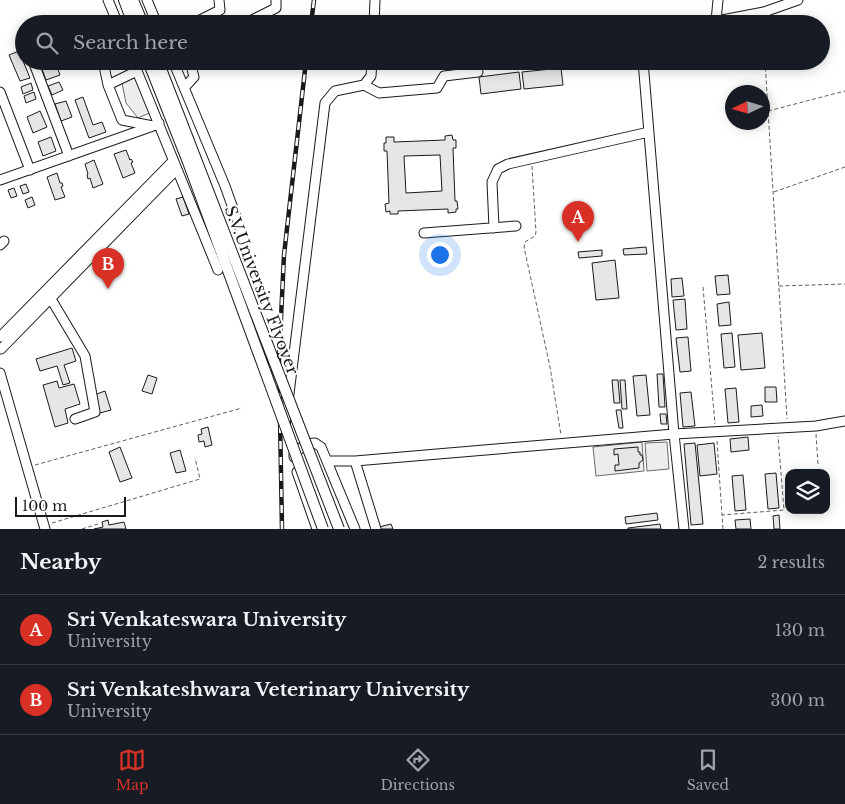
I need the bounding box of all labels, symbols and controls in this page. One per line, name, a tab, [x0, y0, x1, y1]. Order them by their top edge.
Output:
search box	[15, 15, 830, 70]
icon: search	[33, 29, 61, 57]
text: Search here	[73, 31, 188, 54]
north arrow	[725, 85, 770, 130]
pin: A	[562, 201, 594, 242]
street label: S.V.University Flyover	[221, 203, 304, 378]
your location	[427, 242, 453, 268]
pin: B	[92, 248, 124, 289]
map controls	[785, 469, 830, 514]
button: layers	[785, 469, 830, 514]
scale bar	[15, 494, 126, 517]
text: 100 m	[22, 497, 67, 515]
text: Nearby	[20, 549, 101, 575]
text: 2 results	[757, 552, 825, 572]
text: Sri Venkateswara University	[67, 608, 346, 631]
text: A	[30, 620, 42, 640]
text: 130 m	[775, 620, 825, 640]
text: University	[67, 631, 152, 651]
text: Sri Venkateshwara Veterinary University	[67, 678, 469, 701]
text: B	[30, 690, 42, 710]
text: 300 m	[771, 690, 825, 710]
text: University	[67, 701, 152, 721]
tab: Map	[116, 746, 149, 794]
tab: Directions	[380, 746, 455, 794]
tab: Saved	[687, 746, 729, 794]

